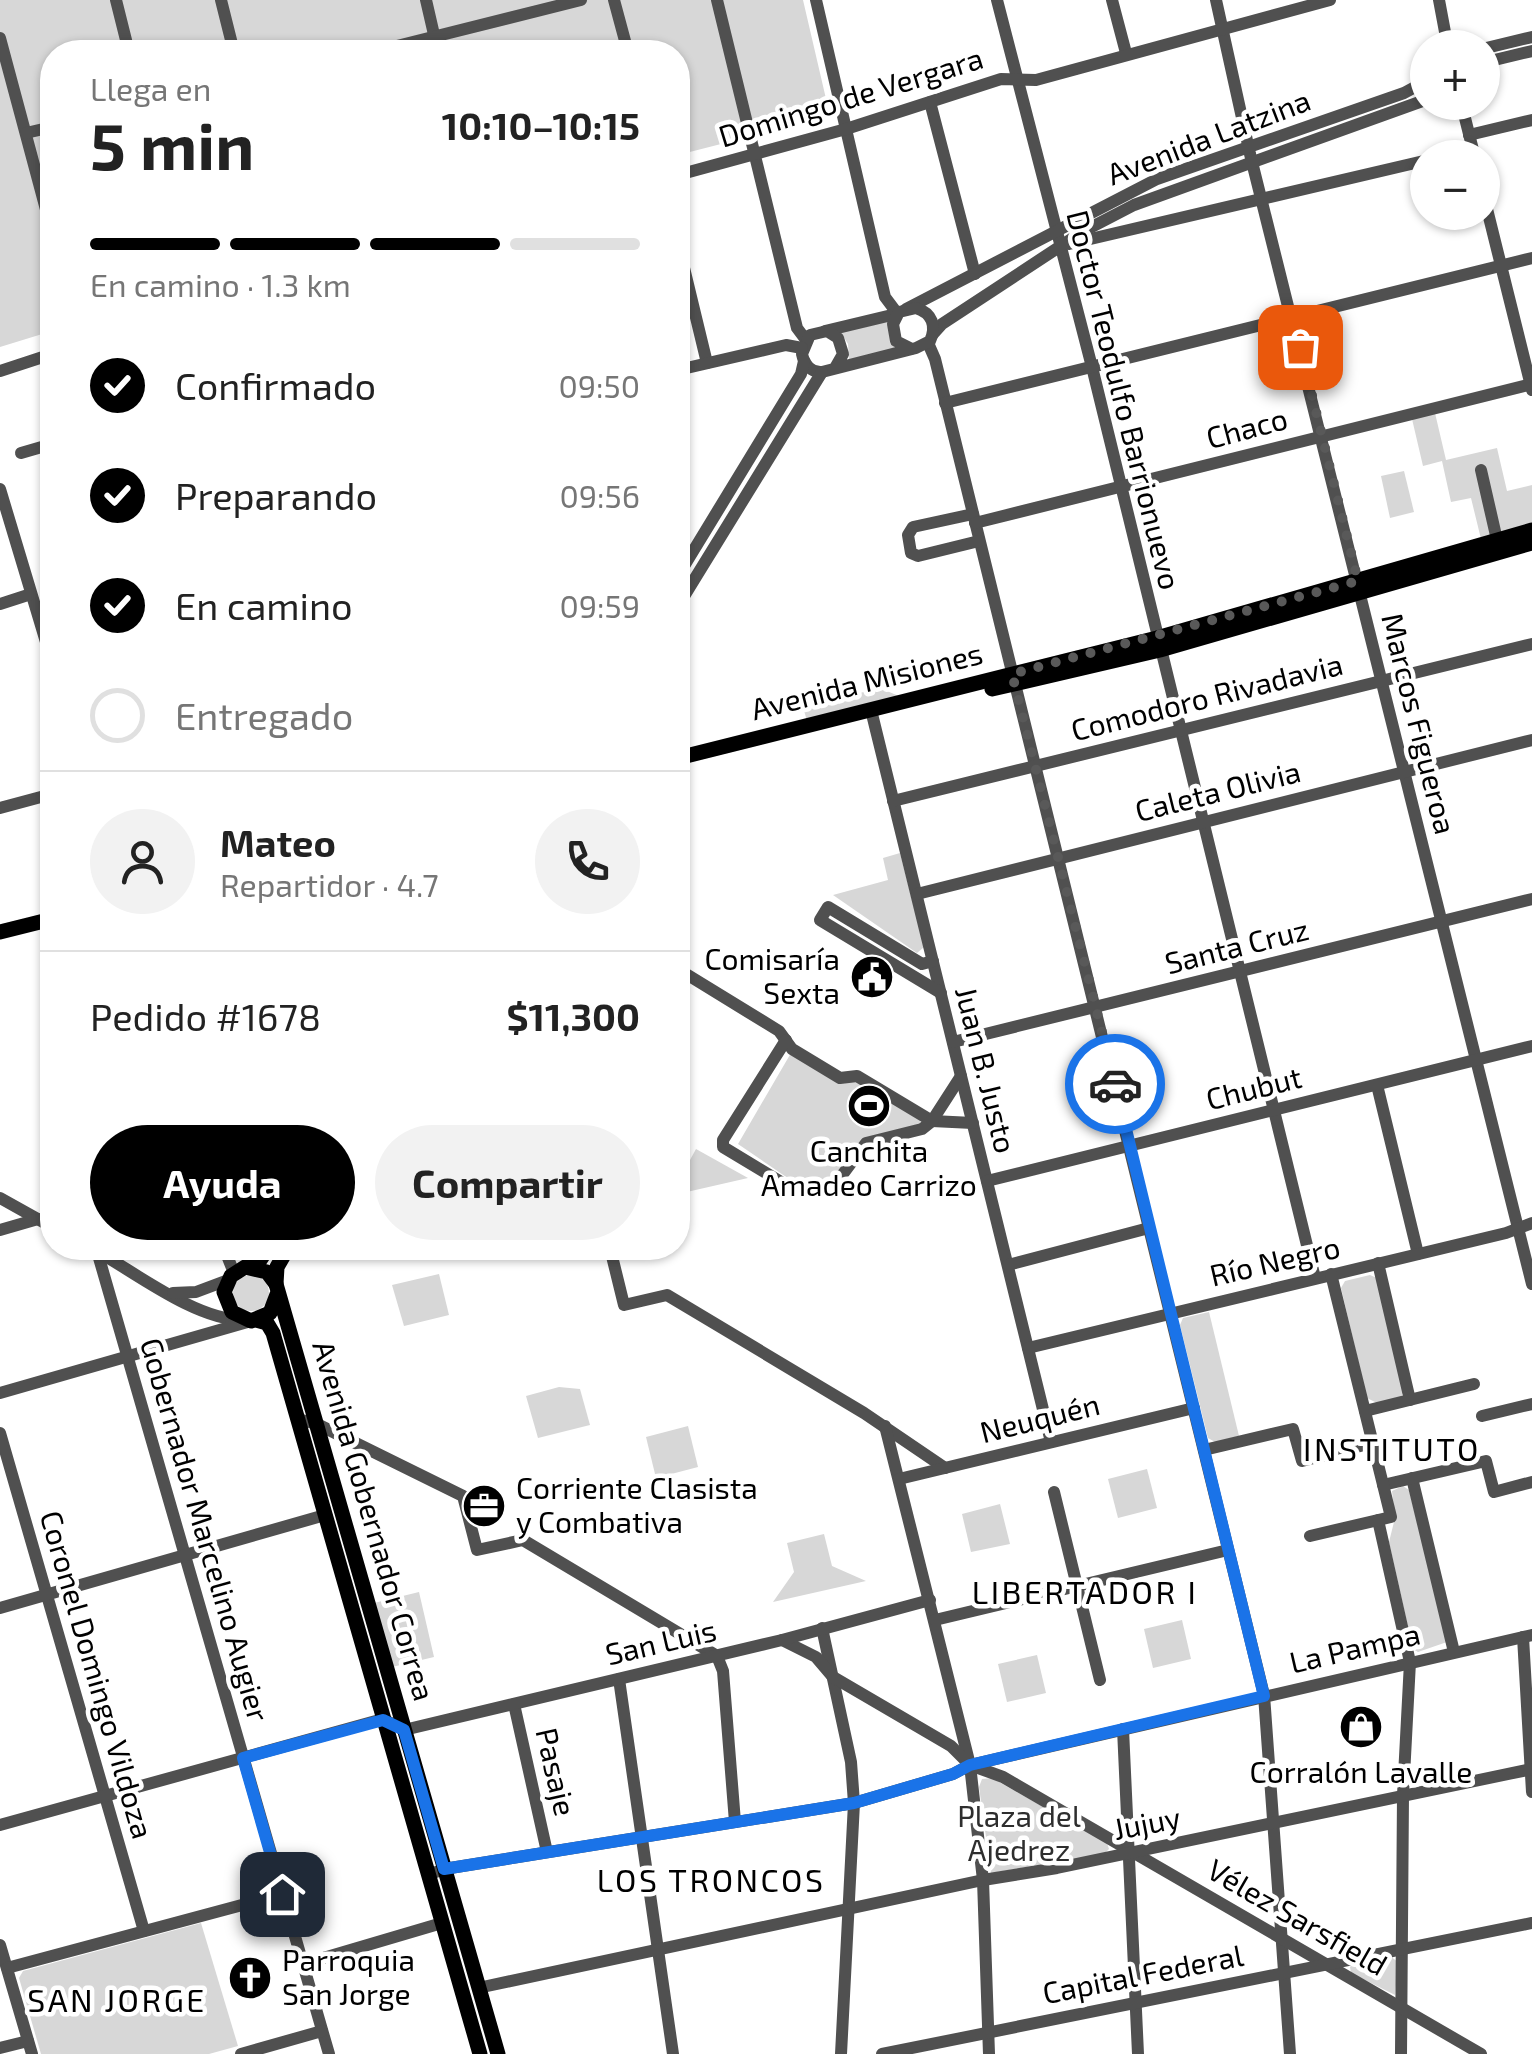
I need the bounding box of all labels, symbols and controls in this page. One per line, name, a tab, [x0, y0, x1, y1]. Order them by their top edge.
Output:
map controls	[1410, 30, 1500, 230]
button: +	[1410, 30, 1500, 120]
street label: Domingo de Vergara	[714, 39, 987, 153]
text: Llega en	[90, 69, 211, 107]
street label: Avenida Latzina	[1101, 81, 1315, 191]
text: 10:10–10:15	[442, 102, 640, 148]
text: 5 min	[90, 105, 254, 183]
button: −	[1410, 140, 1500, 230]
street label: Doctor Teodulfo Barrionuevo	[1060, 206, 1190, 593]
text: En camino · 1.3 km	[90, 265, 351, 303]
pin	[1258, 305, 1343, 390]
icon: bag	[1273, 320, 1328, 375]
icon: check	[90, 358, 145, 413]
text: Confirmado	[175, 362, 376, 408]
text: 09:50	[558, 366, 640, 404]
street label: Chaco	[1202, 399, 1291, 455]
icon: check	[90, 468, 145, 523]
text: Preparando	[175, 472, 377, 518]
text: 09:56	[559, 476, 640, 514]
icon: check	[90, 578, 145, 633]
text: En camino	[175, 582, 353, 628]
text: 09:59	[559, 586, 640, 624]
street label: Marcos Figueroa	[1375, 609, 1465, 838]
street label: Avenida Misiones	[747, 634, 986, 726]
street label: Comodoro Rivadavia	[1067, 645, 1346, 747]
text: Entregado	[175, 692, 353, 738]
street label: Caleta Olivia	[1131, 752, 1304, 828]
button: person	[90, 809, 195, 914]
button: phone	[535, 809, 640, 914]
text: Mateo	[220, 819, 336, 865]
text: Repartidor · 4.7	[220, 865, 439, 903]
street label: Santa Cruz	[1161, 910, 1312, 980]
place label: Comisaría Sexta	[704, 940, 840, 1010]
public building icon: Comisaría Sexta	[849, 954, 895, 1000]
street label: Juan B. Justo	[949, 982, 1025, 1157]
text: Pedido #1678	[90, 993, 321, 1039]
text: $11,300	[506, 993, 640, 1039]
courier	[1065, 1034, 1165, 1134]
icon: car	[1088, 1057, 1143, 1112]
street label: Chubut	[1202, 1058, 1305, 1116]
sports icon: Canchita Amadeo Carrizo	[846, 1083, 892, 1129]
button: Ayuda	[90, 1125, 355, 1240]
button: Compartir	[375, 1125, 640, 1240]
place label: Canchita Amadeo Carrizo	[761, 1132, 977, 1202]
street label: Río Negro	[1206, 1228, 1343, 1292]
street label: Gobernador Marcelino Augier	[134, 1334, 278, 1725]
street label: Avenida Gobernador Correa	[306, 1336, 444, 1705]
street label: Neuquén	[976, 1385, 1103, 1449]
district label: INSTITUTO	[1303, 1429, 1481, 1467]
place label: Corriente Clasista y Combativa	[516, 1469, 758, 1539]
office icon: Corriente Clasista y Combativa	[461, 1483, 507, 1529]
street label: Coronel Domingo Vildoza	[34, 1506, 162, 1843]
district label: LIBERTADOR I	[972, 1572, 1198, 1610]
street label: San Luis	[602, 1611, 719, 1671]
street label: La Pampa	[1286, 1615, 1423, 1680]
shop icon: Corralón Lavalle	[1338, 1704, 1384, 1750]
street label: Pasaje	[529, 1724, 585, 1819]
place label: Corralón Lavalle	[1250, 1753, 1472, 1789]
park label: Plaza del Ajedrez	[957, 1797, 1081, 1867]
street label: Jujuy	[1110, 1798, 1183, 1846]
street label: Vélez Sarsfield	[1202, 1850, 1394, 1982]
pin	[240, 1852, 325, 1937]
district label: LOS TRONCOS	[597, 1860, 825, 1898]
icon: home	[255, 1867, 310, 1922]
street label: Capital Federal	[1039, 1936, 1246, 2010]
place label: Parroquia San Jorge	[282, 1941, 415, 2011]
church icon: Parroquia San Jorge	[227, 1955, 273, 2001]
district label: SAN JORGE	[27, 1980, 207, 2018]

